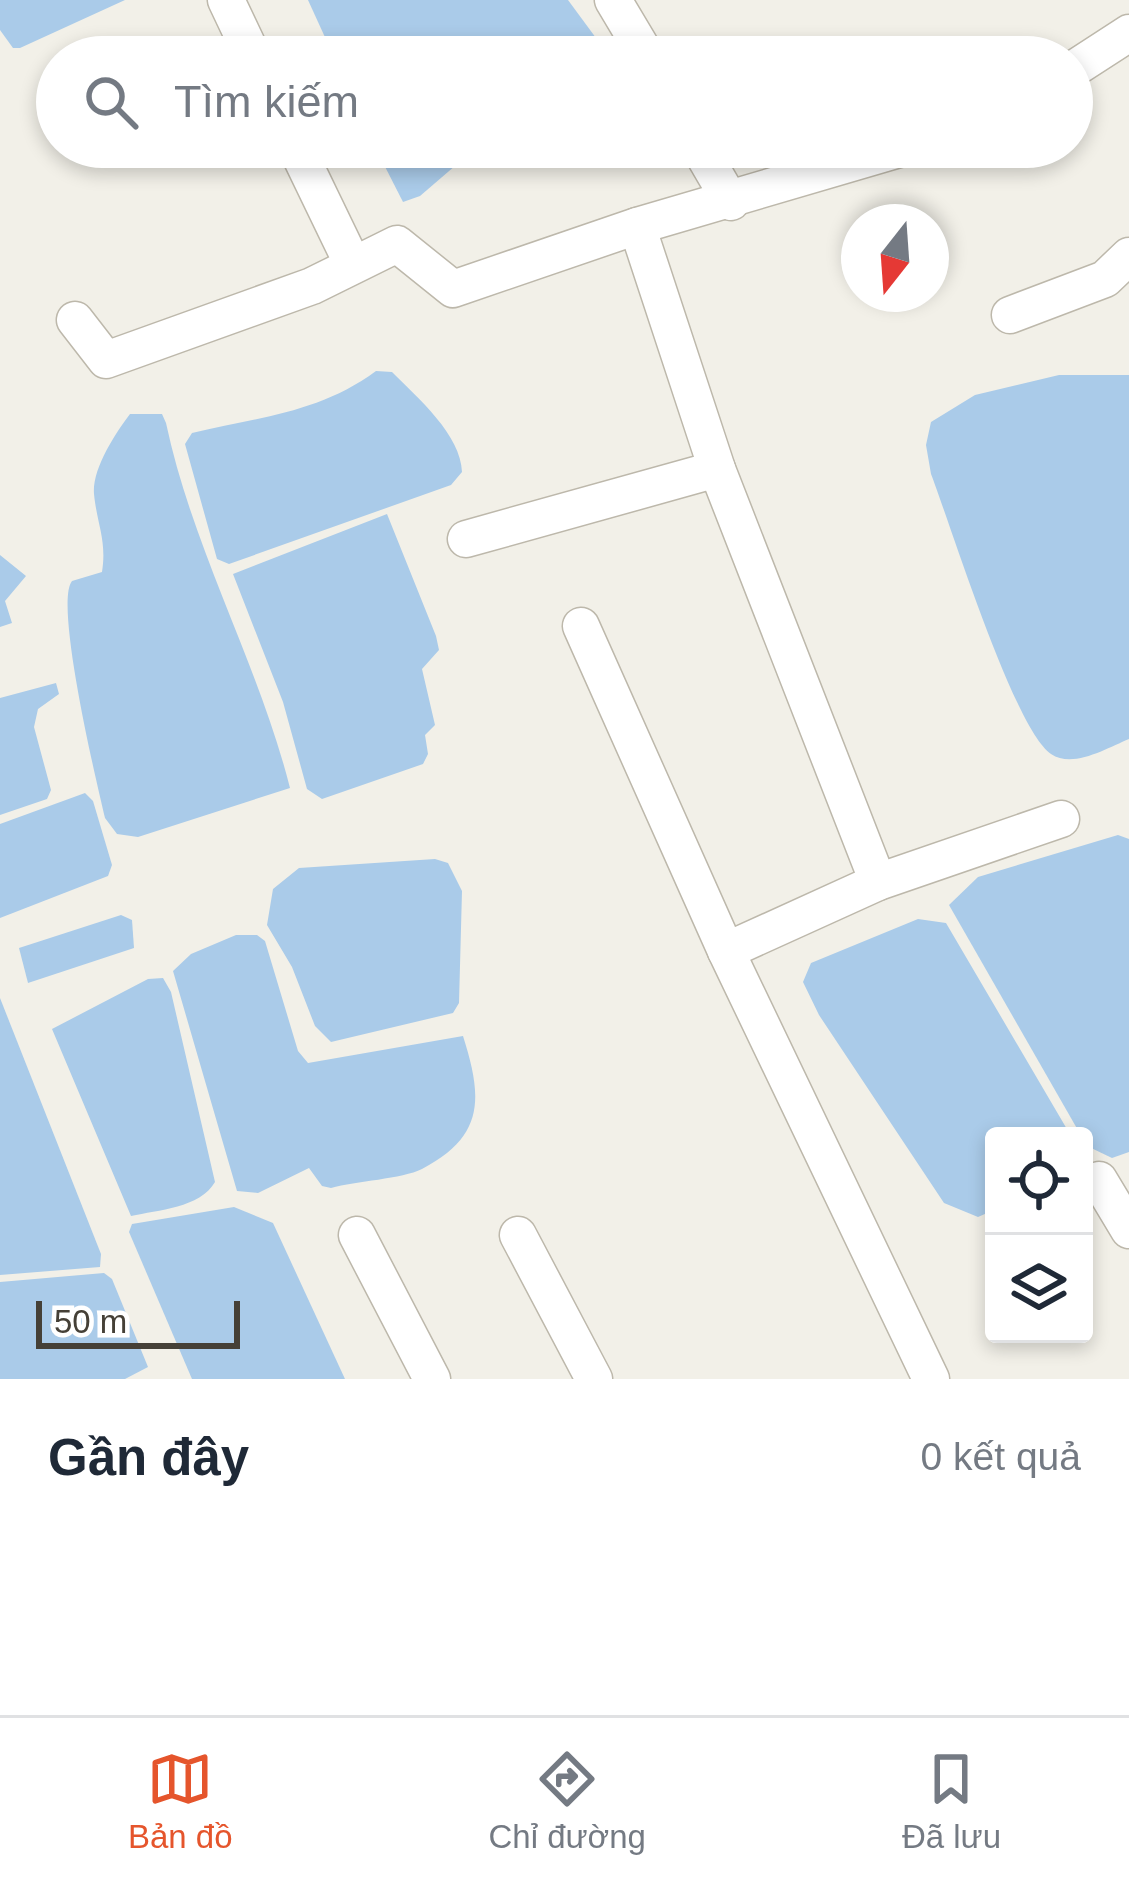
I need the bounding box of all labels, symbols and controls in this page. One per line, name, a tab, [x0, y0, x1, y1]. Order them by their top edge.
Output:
search box	[36, 36, 1093, 168]
icon: search	[78, 69, 144, 135]
text: Tìm kiếm	[174, 76, 359, 127]
north arrow	[841, 204, 949, 312]
map controls	[985, 1127, 1093, 1343]
button: locate	[985, 1127, 1093, 1235]
button: layers	[985, 1235, 1093, 1343]
scale bar	[36, 1295, 240, 1348]
text: 50 m	[54, 1303, 127, 1340]
text: Gần đây	[48, 1429, 249, 1486]
text: 0 kết quả	[921, 1435, 1081, 1478]
tab: Bản đồ	[128, 1746, 233, 1856]
tab: Chỉ đường	[488, 1746, 646, 1856]
tab: Đã lưu	[902, 1746, 1001, 1856]

